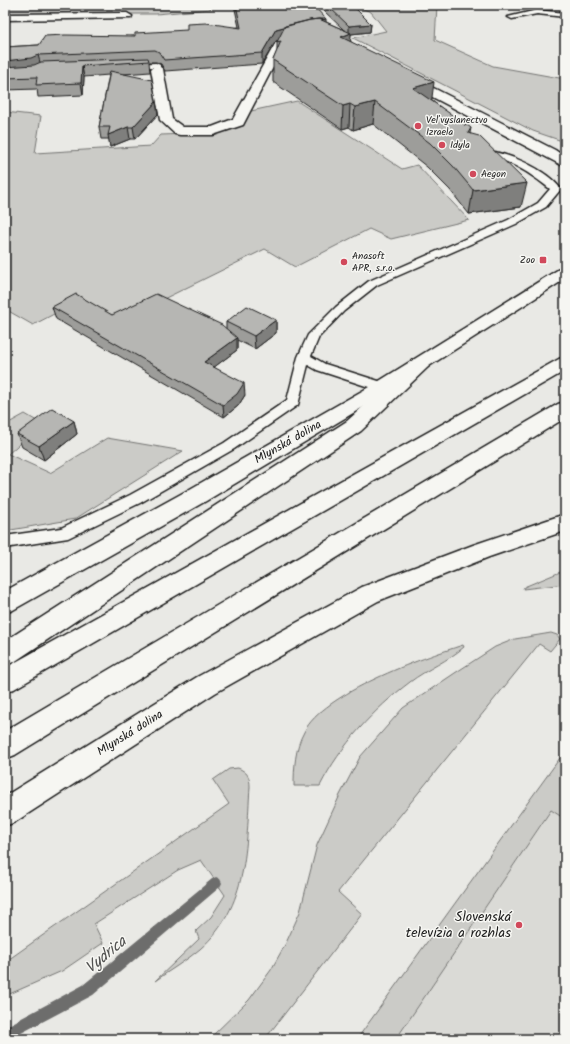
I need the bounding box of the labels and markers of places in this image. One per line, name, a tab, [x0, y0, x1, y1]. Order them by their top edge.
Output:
place label: Veľvyslanectvo Izraela	[426, 112, 488, 140]
marker: Veľvyslanectvo Izraela	[413, 121, 423, 131]
place label: Idyla	[450, 137, 470, 153]
marker: Idyla	[437, 140, 447, 150]
place label: Aegon	[481, 166, 506, 182]
marker: Aegon	[468, 169, 478, 179]
place label: Anasoft APR, s.r.o.	[352, 248, 395, 276]
place label: Zoo	[520, 252, 535, 268]
marker: Zoo	[538, 255, 548, 265]
marker: Anasoft APR, s.r.o.	[339, 257, 349, 267]
place label: Slovenská televízia a rozhlas	[406, 906, 512, 944]
marker: Slovenská televízia a rozhlas	[514, 920, 524, 930]

